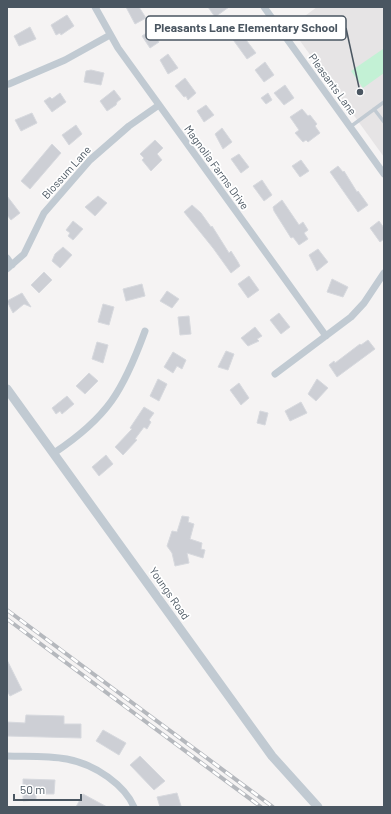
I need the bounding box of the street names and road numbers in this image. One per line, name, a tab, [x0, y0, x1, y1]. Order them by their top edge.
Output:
street label: Pleasants Lane	[306, 51, 360, 117]
street label: Magnolia Farms Drive	[182, 122, 252, 212]
street label: Blossum Lane	[39, 143, 93, 201]
street label: Youngs Road	[147, 564, 193, 622]

